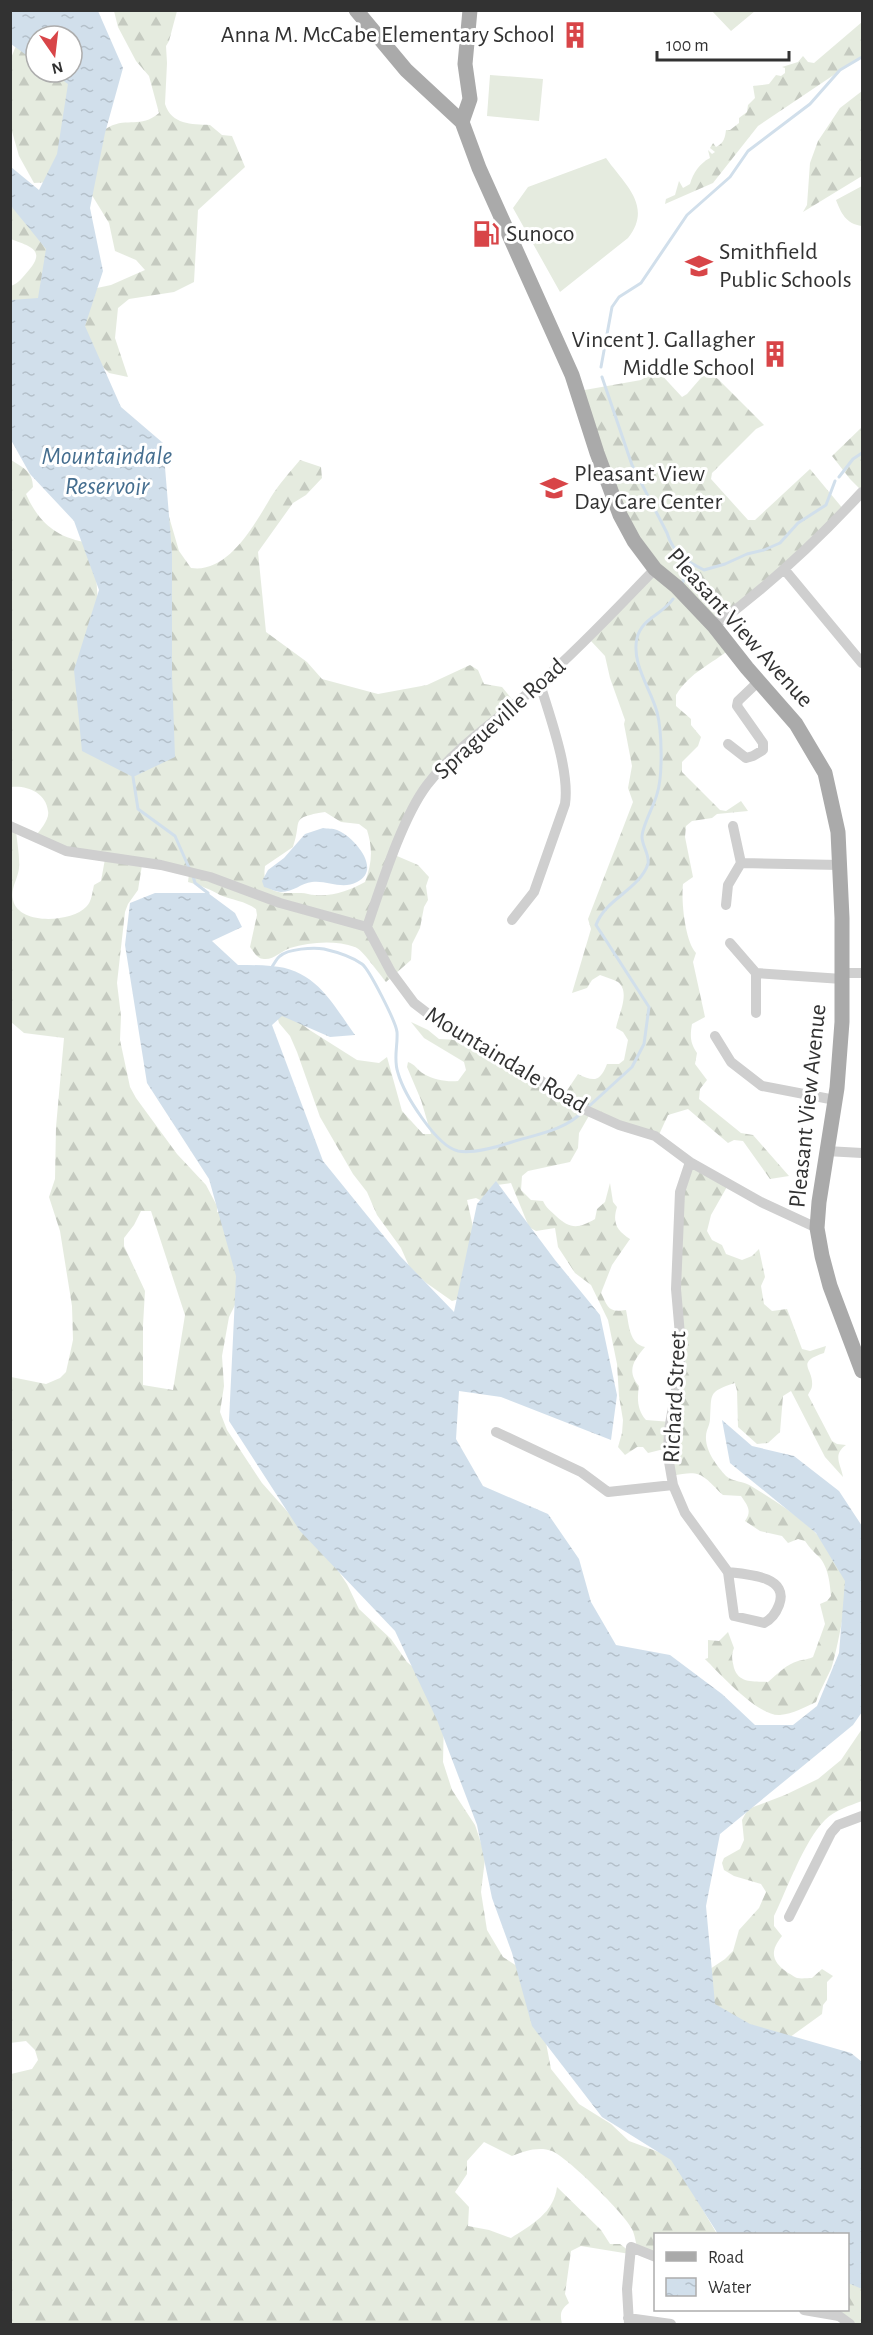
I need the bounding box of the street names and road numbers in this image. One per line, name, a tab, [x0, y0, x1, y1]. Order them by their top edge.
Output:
street label: Pleasant View Avenue	[663, 544, 817, 712]
street label: Spragueville Road	[430, 654, 570, 784]
street label: Mountaindale Road	[421, 1002, 591, 1118]
street label: Pleasant View Avenue	[785, 1003, 831, 1209]
street label: Richard Street	[660, 1330, 690, 1464]

